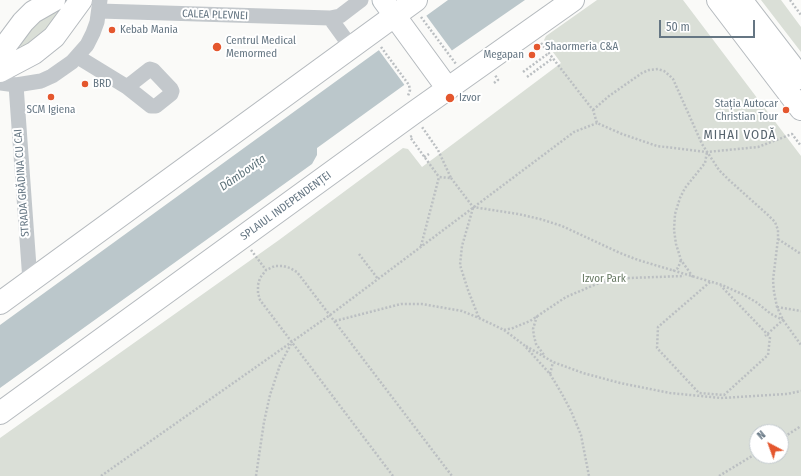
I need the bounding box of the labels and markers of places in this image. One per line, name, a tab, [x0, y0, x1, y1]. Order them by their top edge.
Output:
place label: Kebab Mania	[120, 23, 178, 37]
marker: Kebab Mania	[107, 25, 117, 35]
place label: Centrul Medical Memormed	[226, 34, 296, 60]
place label: Shaormeria C&A	[545, 40, 618, 54]
marker: Centrul Medical Memormed	[211, 41, 223, 53]
marker: Shaormeria C&A	[532, 42, 542, 52]
place label: Megapan	[483, 48, 524, 62]
marker: Megapan	[527, 50, 537, 60]
place label: BRD	[93, 77, 111, 91]
marker: BRD	[80, 79, 90, 89]
place label: Izvor	[459, 91, 481, 105]
marker: SCM Igiena	[46, 92, 56, 102]
marker: Izvor	[444, 92, 456, 104]
place label: Stația Autocar Christian Tour	[715, 97, 778, 123]
place label: SCM Igiena	[27, 103, 75, 117]
marker: Stația Autocar Christian Tour	[781, 105, 791, 115]

